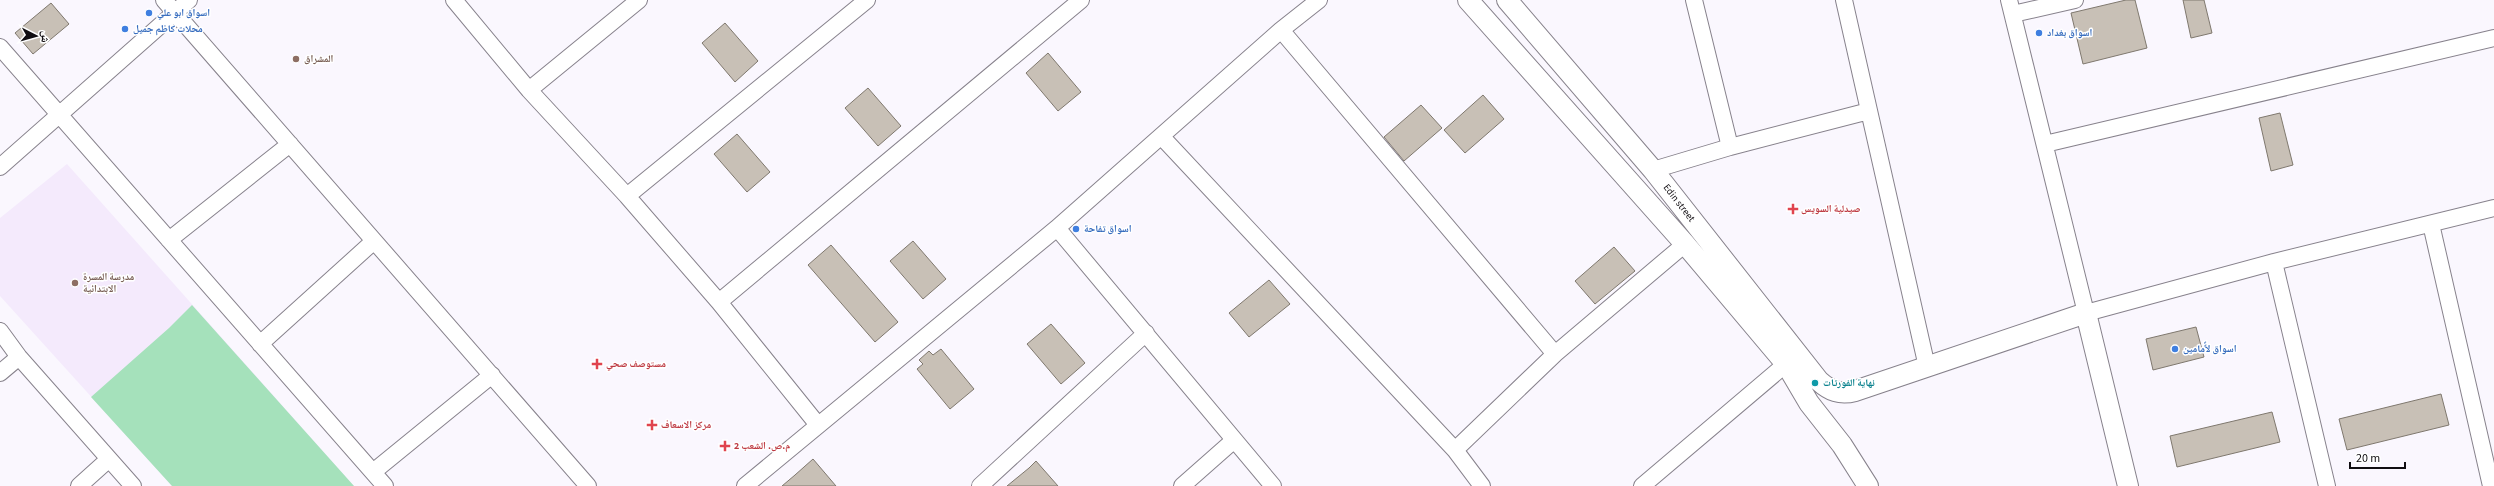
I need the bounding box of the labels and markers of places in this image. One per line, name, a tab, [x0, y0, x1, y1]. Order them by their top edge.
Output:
place label: اسواق ابو علي	[157, 6, 210, 20]
marker: اسواق ابو علي	[144, 8, 154, 18]
place label: محلات كاظم جميل	[133, 22, 203, 36]
marker: محلات كاظم جميل	[120, 24, 130, 34]
place label: اسواق بغداد	[2047, 26, 2093, 40]
marker: اسواق بغداد	[2034, 28, 2044, 38]
place label: المشراق	[304, 52, 334, 66]
marker: المشراق	[291, 54, 301, 64]
place label: صيدلية السويس	[1801, 202, 1861, 216]
marker: صيدلية السويس	[1788, 204, 1798, 214]
place label: اسواق تفاحة	[1084, 222, 1132, 236]
marker: اسواق تفاحة	[1071, 224, 1081, 234]
place label: مدرسة المسرة الابتدائية	[83, 270, 135, 296]
marker: مدرسة المسرة الابتدائية	[70, 278, 80, 288]
place label: اسواق لاًًمامين	[2183, 341, 2237, 356]
marker: اسواق لاًًمامين	[2170, 344, 2180, 354]
place label: مستوصف صحي	[606, 357, 666, 371]
marker: مستوصف صحي	[591, 358, 603, 370]
place label: نهاية الفورتات	[1823, 376, 1875, 390]
marker: نهاية الفورتات	[1810, 378, 1820, 388]
place label: مركز الاسعاف	[661, 418, 711, 432]
marker: مركز الاسعاف	[646, 419, 658, 431]
place label: م.ص. الشعب 2	[734, 439, 790, 453]
marker: م.ص. الشعب 2	[719, 440, 731, 452]

